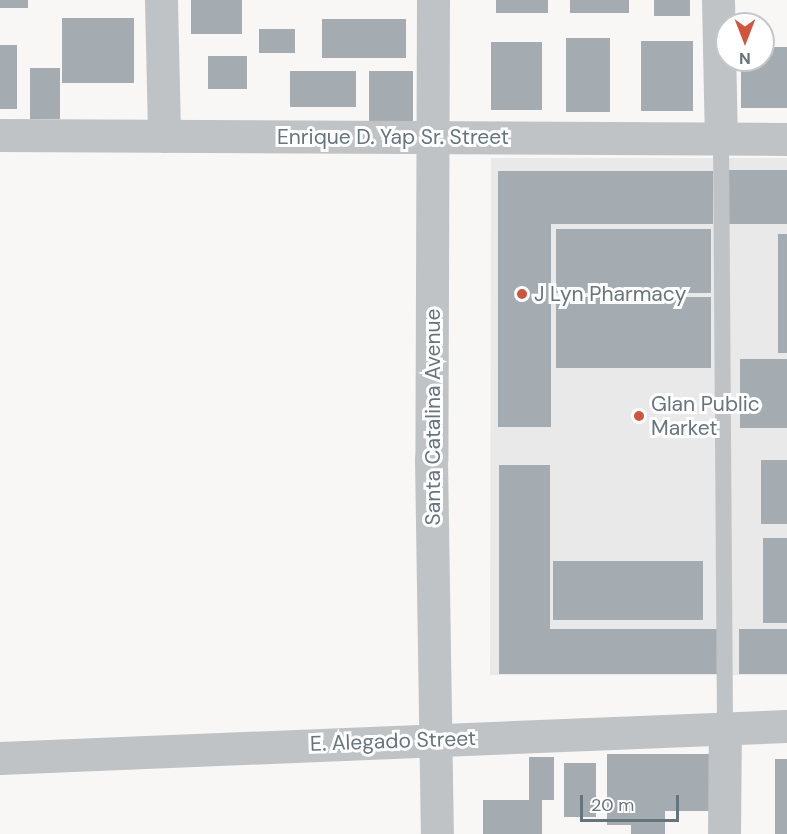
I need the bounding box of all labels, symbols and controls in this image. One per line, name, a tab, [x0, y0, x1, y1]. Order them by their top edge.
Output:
north arrow	[715, 12, 775, 72]
text: N	[739, 48, 751, 69]
street label: Enrique D. Yap Sr. Street	[277, 124, 509, 150]
place label: J Lyn Pharmacy	[534, 281, 686, 307]
marker: J Lyn Pharmacy	[515, 287, 529, 301]
street label: Santa Catalina Avenue	[420, 309, 446, 525]
place label: Glan Public Market	[651, 391, 760, 441]
marker: Glan Public Market	[632, 409, 646, 423]
street label: E. Alegado Street	[310, 726, 476, 756]
scale bar	[583, 783, 682, 821]
text: 20 m	[591, 793, 634, 817]

